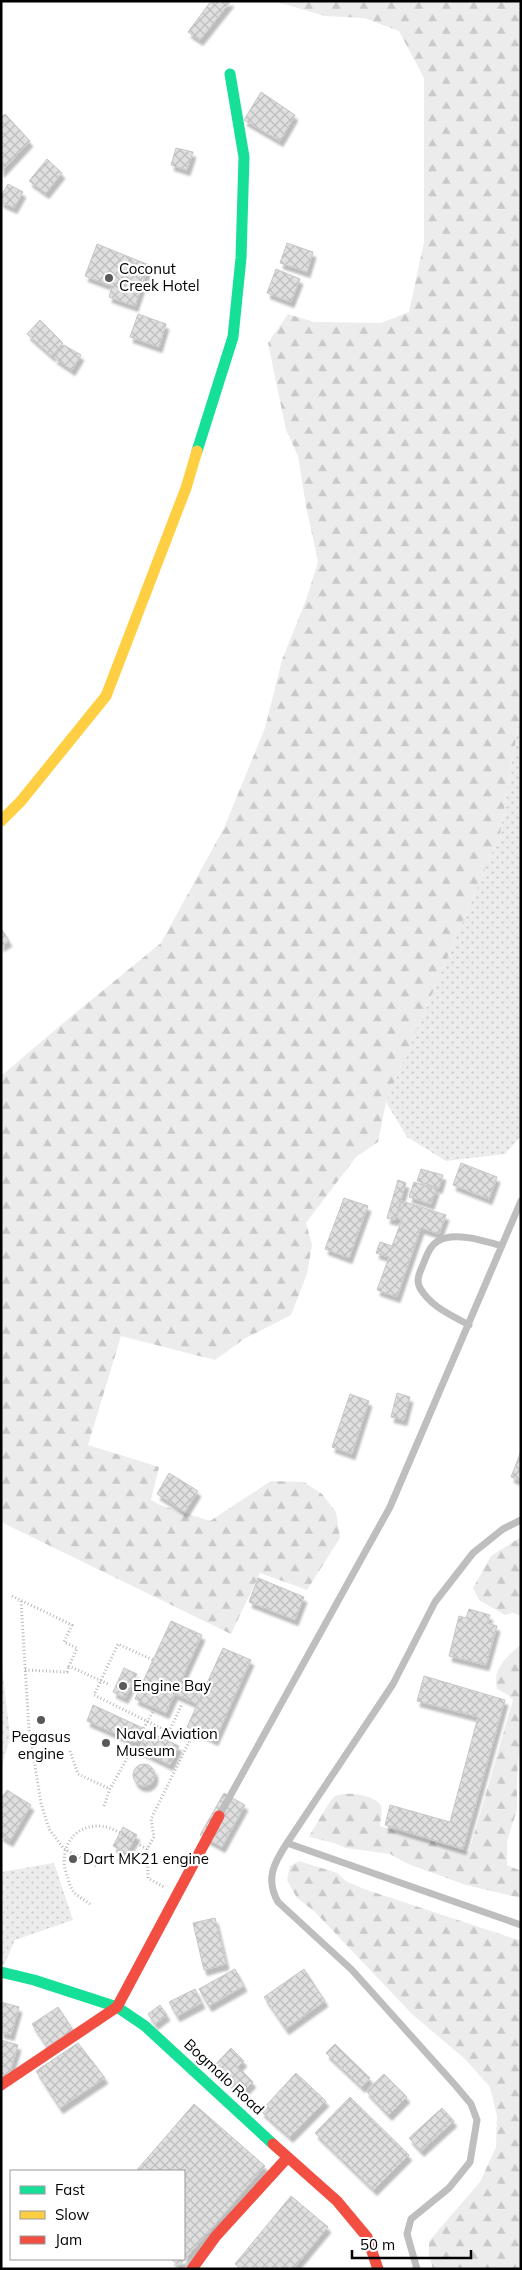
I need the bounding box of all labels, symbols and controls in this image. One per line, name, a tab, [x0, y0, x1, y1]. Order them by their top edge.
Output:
place label: Coconut Creek Hotel	[119, 259, 199, 295]
marker: Coconut Creek Hotel	[103, 272, 115, 284]
place label: Engine Bay	[133, 1676, 211, 1695]
marker: Engine Bay	[117, 1680, 129, 1692]
marker: Pegasus engine	[35, 1714, 47, 1726]
place label: Naval Aviation Museum	[116, 1724, 218, 1760]
place label: Pegasus engine	[11, 1727, 71, 1763]
marker: Naval Aviation Museum	[100, 1737, 112, 1749]
place label: Dart MK21 engine	[83, 1849, 209, 1868]
marker: Dart MK21 engine	[67, 1853, 79, 1865]
street label: Bogmalo Road	[180, 2035, 268, 2119]
legend	[10, 2170, 185, 2260]
text: Fast	[55, 2180, 85, 2199]
text: Slow	[55, 2205, 89, 2224]
scale bar	[352, 2228, 471, 2260]
text: Jam	[55, 2230, 82, 2249]
text: 50 m	[360, 2235, 395, 2254]

